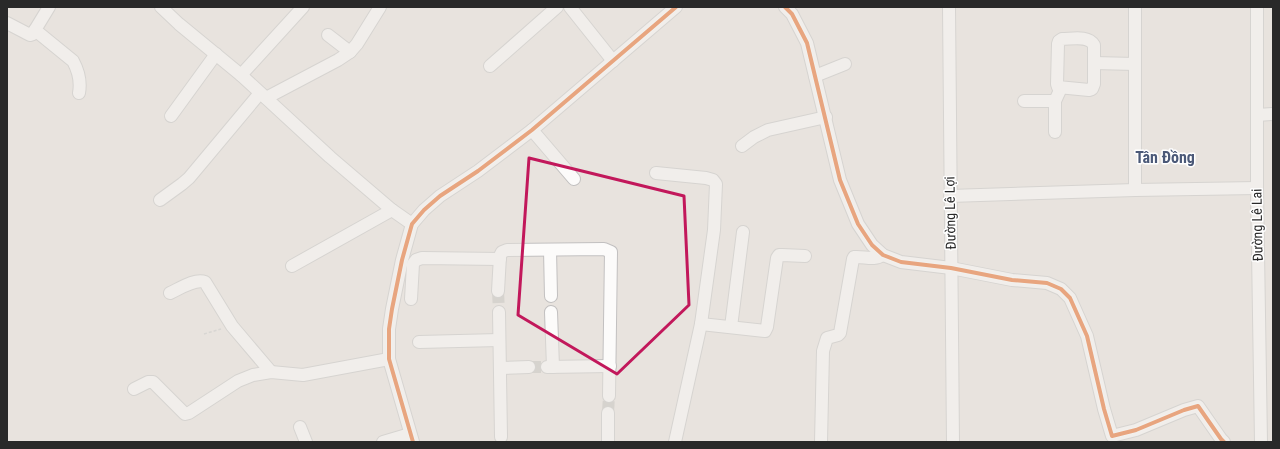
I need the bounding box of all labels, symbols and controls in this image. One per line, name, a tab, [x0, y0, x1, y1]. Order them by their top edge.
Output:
district label: Tân Đồng	[1135, 148, 1195, 167]
street label: Đường Lê Lợi	[941, 176, 959, 250]
street label: Đường Lê Lai	[1248, 188, 1266, 262]

